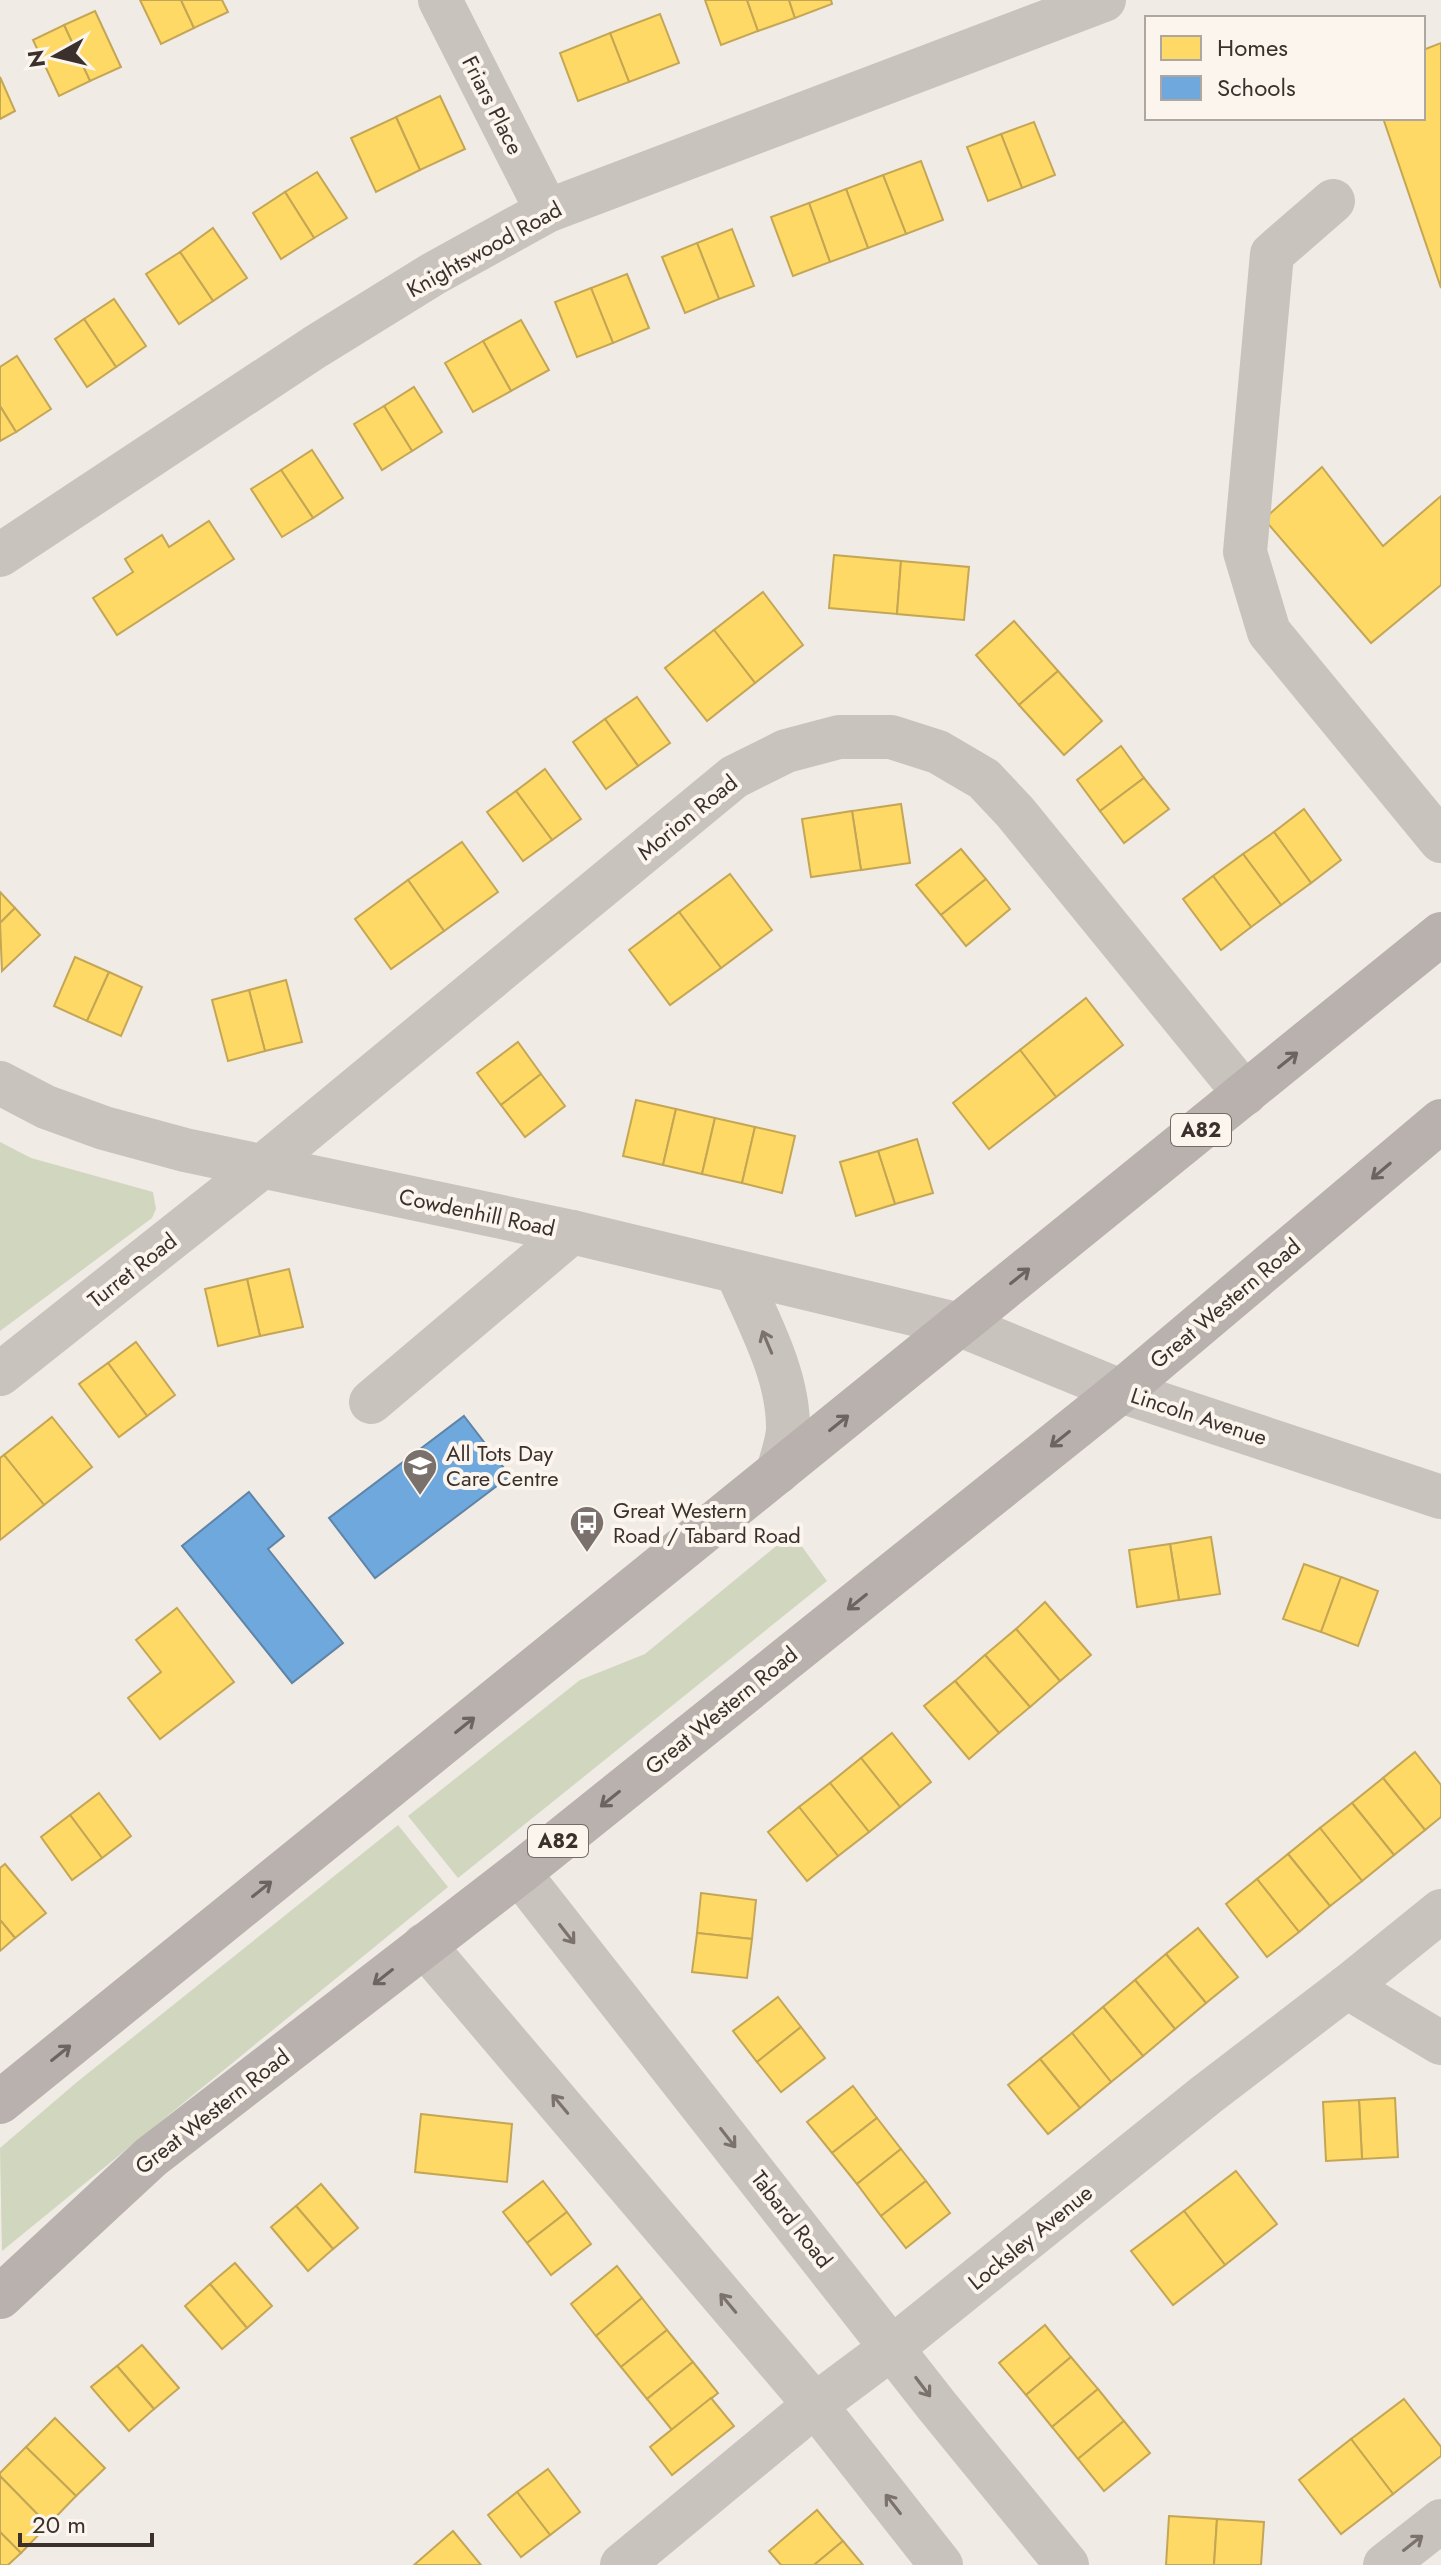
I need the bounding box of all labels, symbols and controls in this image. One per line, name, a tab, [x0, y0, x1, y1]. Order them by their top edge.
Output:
north arrow	[16, 16, 96, 96]
legend	[1145, 16, 1425, 120]
text: Homes	[1217, 30, 1288, 65]
text: N	[19, 48, 53, 70]
street label: Friars Place	[454, 50, 532, 160]
text: Schools	[1217, 70, 1296, 105]
street label: Knightswood Road	[401, 193, 567, 305]
street label: Morion Road	[630, 767, 744, 867]
one-way arrow	[1277, 1051, 1298, 1069]
road number: A82	[1171, 1114, 1231, 1146]
one-way arrow	[1372, 1162, 1392, 1180]
street label: Cowdenhill Road	[396, 1180, 558, 1244]
street label: Turret Road	[81, 1225, 183, 1315]
street label: Great Western Road	[1143, 1230, 1307, 1376]
one-way arrow	[1010, 1268, 1031, 1286]
one-way arrow	[758, 1331, 773, 1355]
street label: Lincoln Avenue	[1127, 1379, 1271, 1453]
one-way arrow	[828, 1414, 849, 1432]
one-way arrow	[1050, 1431, 1071, 1448]
place label: All Tots Day Care Centre	[446, 1437, 559, 1494]
school or university icon: All Tots Day Care Centre	[401, 1447, 439, 1497]
place label: Great Western Road / Tabard Road	[613, 1494, 801, 1551]
bus stop icon: Great Western Road / Tabard Road	[568, 1504, 606, 1554]
one-way arrow	[847, 1593, 868, 1611]
street label: Great Western Road	[638, 1638, 804, 1782]
one-way arrow	[454, 1717, 475, 1734]
one-way arrow	[600, 1791, 621, 1808]
road number: A82	[528, 1825, 588, 1857]
one-way arrow	[251, 1880, 272, 1897]
one-way arrow	[558, 1923, 576, 1944]
one-way arrow	[373, 1968, 395, 1985]
street label: Great Western Road	[128, 2041, 296, 2181]
one-way arrow	[50, 2044, 71, 2061]
one-way arrow	[551, 2095, 569, 2115]
one-way arrow	[719, 2127, 737, 2148]
street label: Tabard Road	[744, 2163, 840, 2275]
street label: Locksley Avenue	[961, 2177, 1099, 2297]
one-way arrow	[719, 2293, 737, 2313]
one-way arrow	[915, 2375, 932, 2397]
one-way arrow	[884, 2494, 901, 2515]
scale bar	[20, 2497, 152, 2547]
text: 20 m	[32, 2507, 86, 2542]
one-way arrow	[1402, 2534, 1423, 2552]

